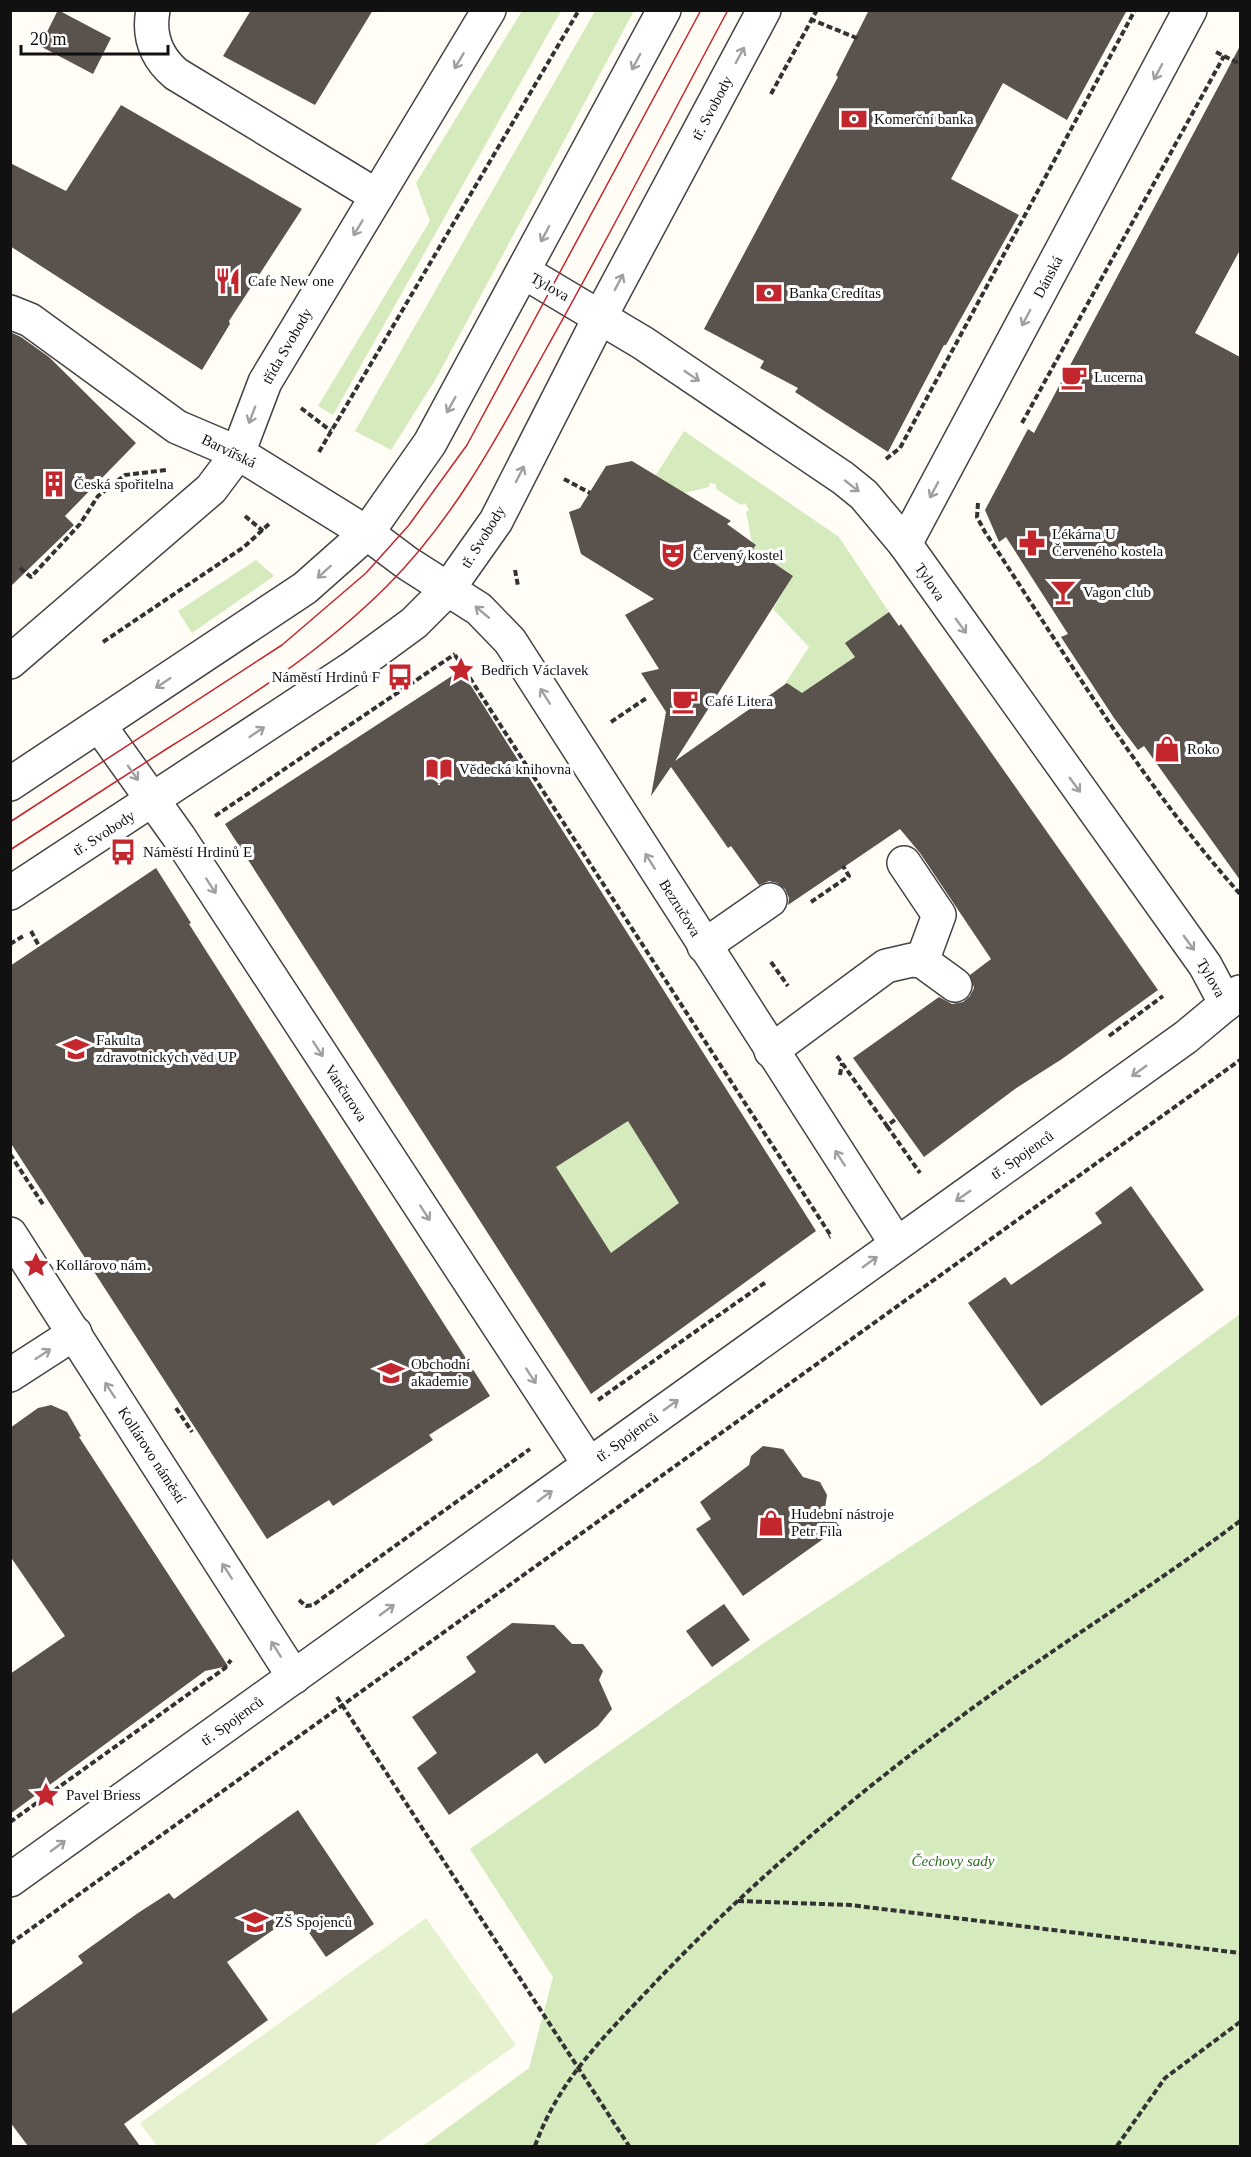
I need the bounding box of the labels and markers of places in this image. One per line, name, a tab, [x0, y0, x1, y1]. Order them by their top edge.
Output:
bank icon: Komerční banka	[839, 104, 869, 134]
place label: Komerční banka	[874, 111, 974, 127]
restaurant icon: Cafe New one	[213, 266, 243, 296]
place label: Cafe New one	[248, 273, 334, 289]
bank icon: Banka Creditas	[754, 278, 784, 308]
place label: Banka Creditas	[789, 285, 881, 301]
cafe icon: Lucerna	[1059, 362, 1089, 392]
place label: Lucerna	[1094, 369, 1143, 385]
building icon: Česká spořitelna	[39, 469, 69, 499]
place label: Česká spořitelna	[74, 476, 174, 492]
place label: Lékárna U Červeného kostela	[1052, 526, 1164, 559]
pharmacy icon: Lékárna U Červeného kostela	[1017, 528, 1047, 558]
theatre icon: Červený kostel	[658, 540, 688, 570]
place label: Červený kostel	[693, 547, 783, 563]
bar icon: Vagon club	[1048, 577, 1078, 607]
place label: Vagon club	[1083, 584, 1151, 600]
place icon: Bedřich Václavek	[446, 655, 476, 685]
bus stop icon: Náměstí Hrdinů F	[385, 662, 415, 692]
place label: Bedřich Václavek	[481, 662, 589, 678]
place label: Náměstí Hrdinů F	[272, 669, 380, 685]
cafe icon: Café Litera	[670, 686, 700, 716]
place label: Café Litera	[705, 693, 773, 709]
shop icon: Roko	[1152, 734, 1182, 764]
place label: Roko	[1187, 741, 1220, 757]
library icon: Vědecká knihovna	[424, 754, 454, 784]
place label: Vědecká knihovna	[459, 761, 571, 777]
bus stop icon: Náměstí Hrdinů E	[108, 837, 138, 867]
place label: Náměstí Hrdinů E	[143, 844, 252, 860]
place label: Fakulta zdravotnických věd UP	[96, 1032, 237, 1065]
school or university icon: Fakulta zdravotnických věd UP	[61, 1034, 91, 1064]
place icon: Kollárovo nám.	[21, 1250, 51, 1280]
place label: Kollárovo nám.	[56, 1257, 150, 1273]
place label: Obchodní akademie	[411, 1356, 470, 1389]
school or university icon: Obchodní akademie	[376, 1358, 406, 1388]
place label: Hudební nástroje Petr Fila	[791, 1506, 894, 1539]
shop icon: Hudební nástroje Petr Fila	[756, 1508, 786, 1538]
place icon: Pavel Briess	[31, 1780, 61, 1810]
place label: Pavel Briess	[66, 1787, 141, 1803]
school or university icon: ZŠ Spojenců	[240, 1907, 270, 1937]
place label: ZŠ Spojenců	[275, 1914, 353, 1930]

